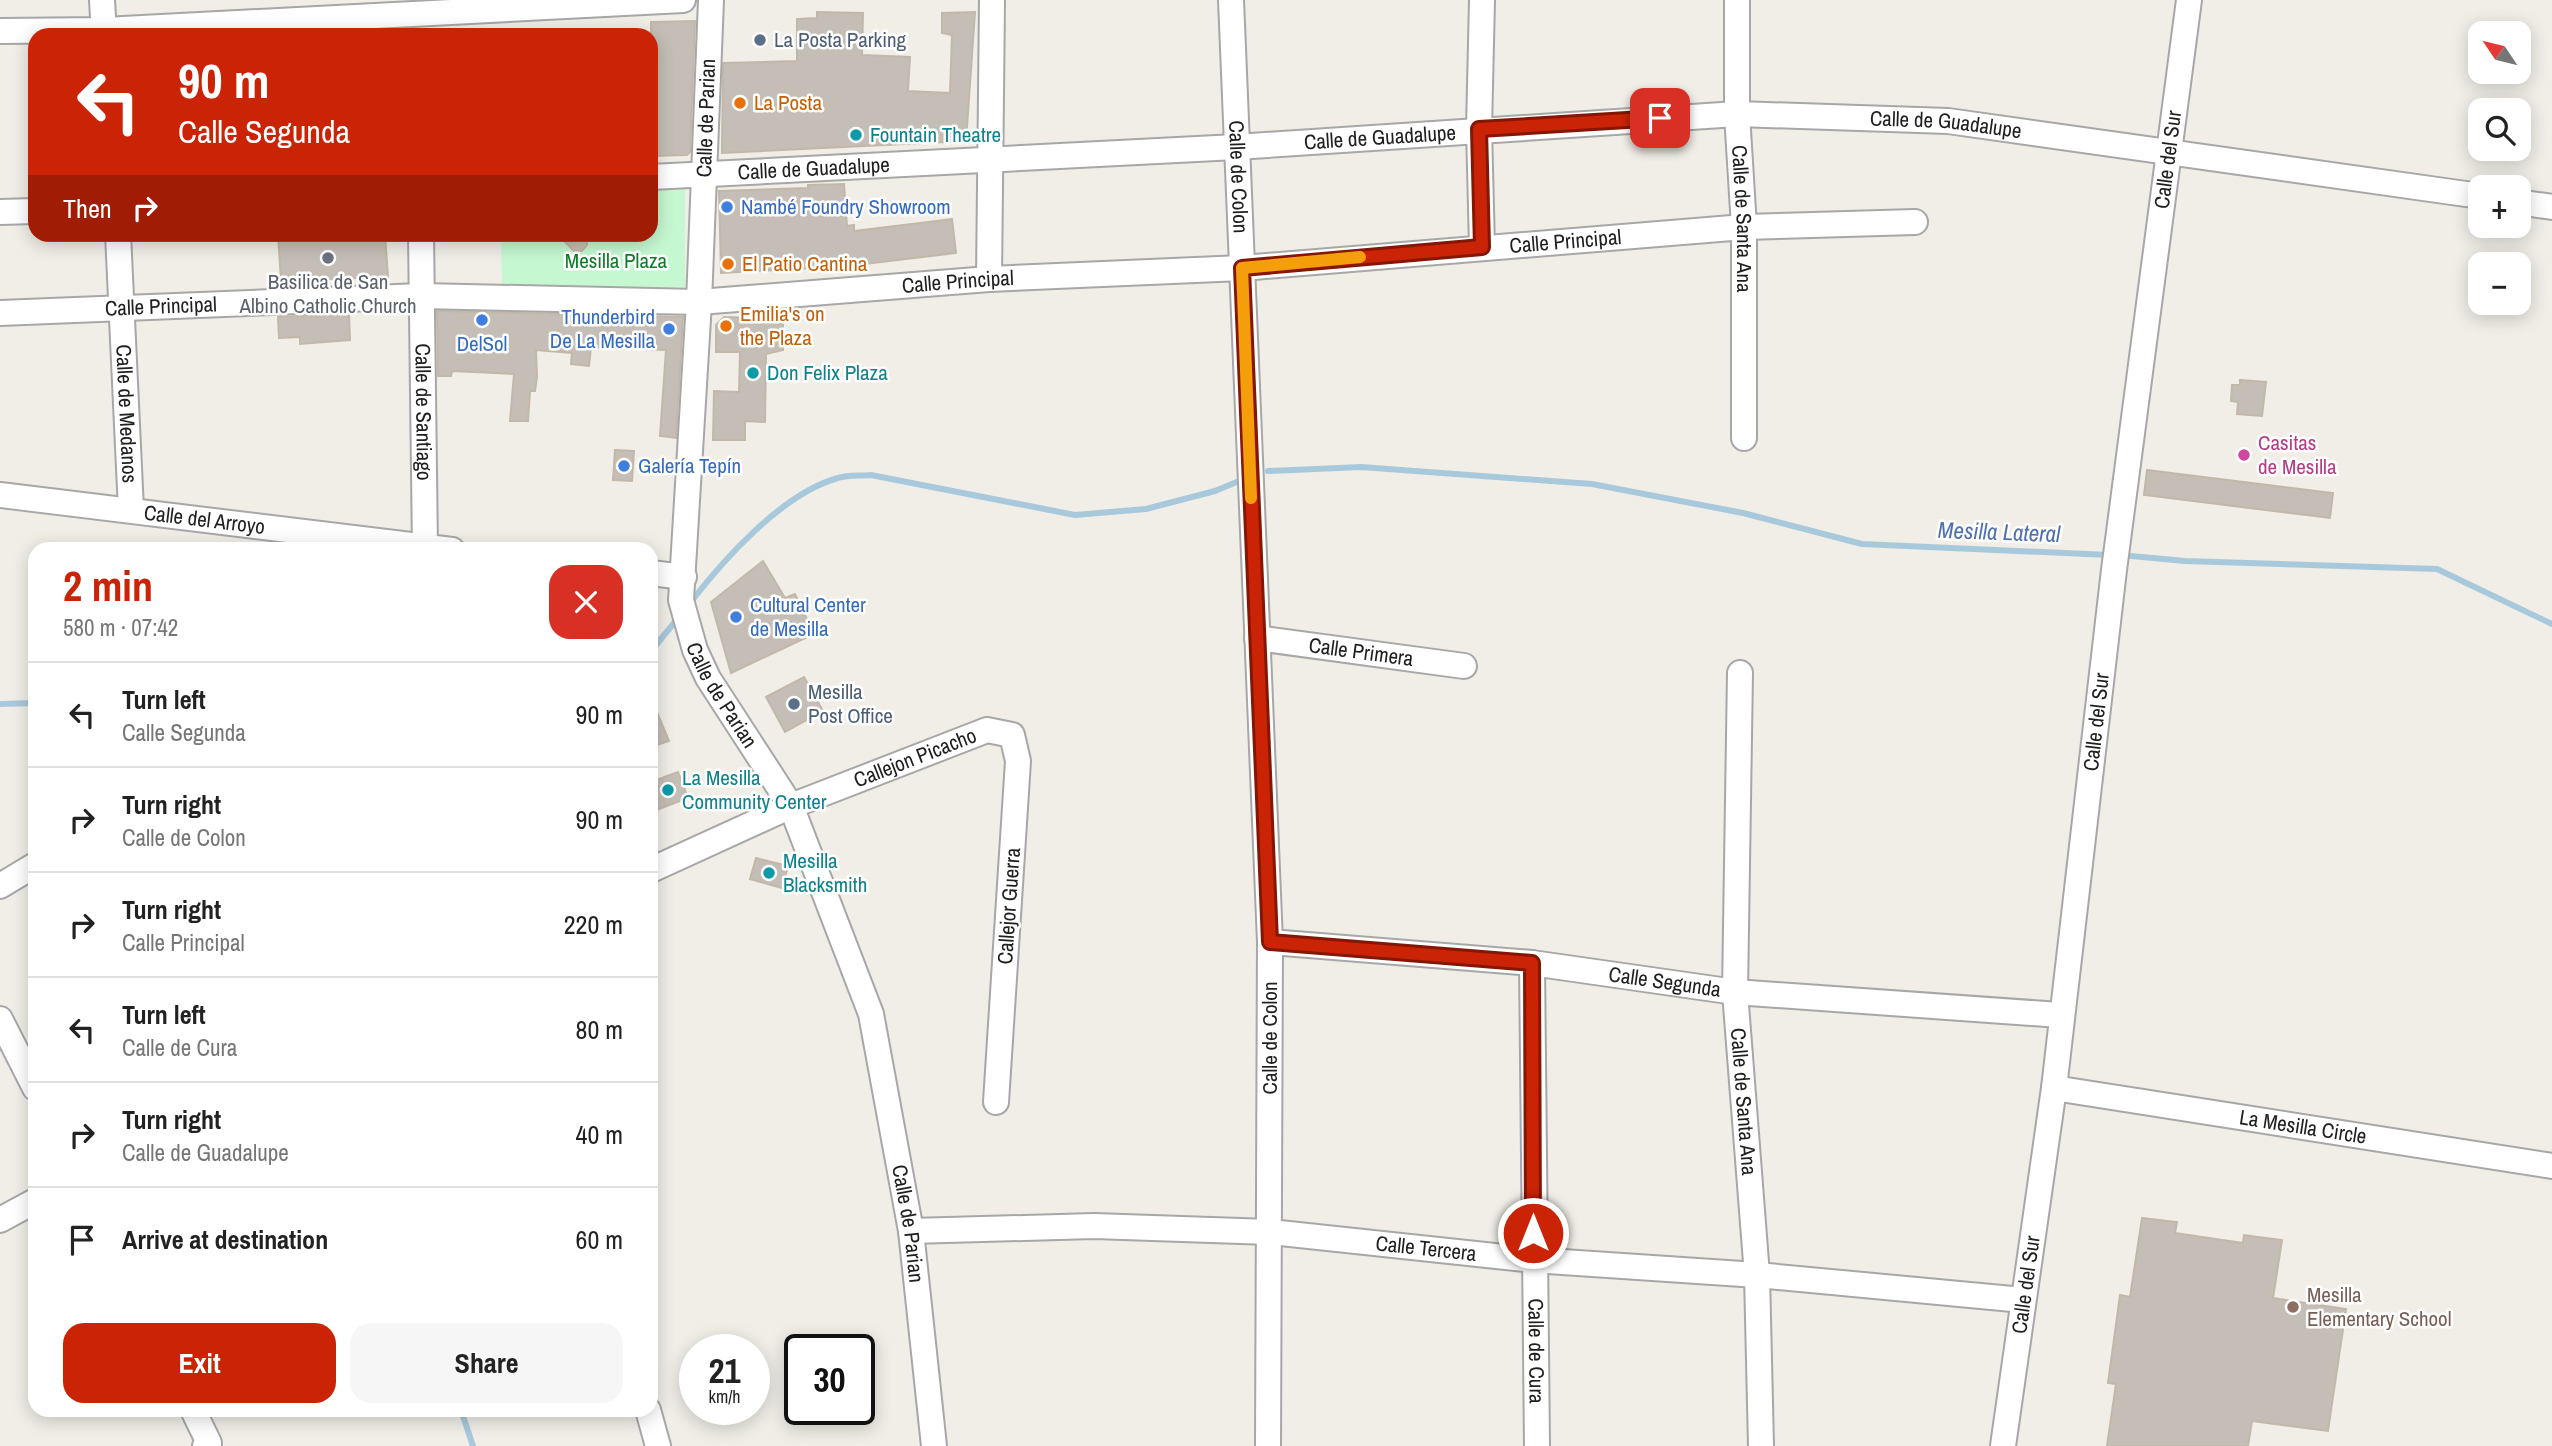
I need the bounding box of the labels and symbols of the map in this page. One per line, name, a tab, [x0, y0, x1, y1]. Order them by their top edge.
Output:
north arrow	[2468, 21, 2530, 84]
place label: La Posta Parking	[774, 25, 907, 54]
marker: La Posta Parking	[752, 32, 768, 48]
street label: Calle de Parian	[689, 58, 722, 178]
place label: La Posta	[754, 88, 822, 117]
pin	[1630, 88, 1690, 148]
marker: La Posta	[732, 95, 748, 111]
street label: Calle de Guadalupe	[1869, 103, 2024, 145]
street label: Calle del Sur	[2147, 108, 2188, 210]
street label: Calle de Guadalupe	[1303, 118, 1457, 156]
place label: Fountain Theatre	[870, 120, 1001, 149]
street label: Calle de Colon	[1222, 120, 1256, 234]
marker: Fountain Theatre	[848, 127, 864, 143]
street label: Calle de Santa Ana	[1725, 144, 1759, 293]
street label: Calle de Guadalupe	[737, 150, 891, 187]
place label: Nambé Foundry Showroom	[741, 192, 951, 221]
marker: Nambé Foundry Showroom	[719, 199, 735, 215]
street label: Calle Principal	[1508, 222, 1622, 260]
park label: Mesilla Plaza	[565, 246, 668, 275]
place label: El Patio Cantina	[742, 249, 868, 278]
marker: Basilica de San Albino Catholic Church	[320, 250, 336, 266]
marker: El Patio Cantina	[720, 256, 736, 272]
street label: Calle Principal	[901, 263, 1014, 300]
place label: Basilica de San Albino Catholic Church	[238, 267, 417, 320]
street label: Calle Principal	[104, 289, 217, 323]
place label: Emilia's on the Plaza	[740, 299, 825, 352]
place label: Thunderbird De La Mesilla	[550, 302, 655, 355]
marker: DelSol	[474, 312, 490, 328]
marker: Emilia's on the Plaza	[718, 318, 734, 334]
marker: Thunderbird De La Mesilla	[661, 321, 677, 337]
place label: DelSol	[457, 329, 507, 358]
street label: Calle de Santiago	[408, 343, 439, 481]
street label: Calle de Medanos	[109, 344, 145, 484]
place label: Don Felix Plaza	[767, 358, 888, 387]
marker: Don Felix Plaza	[745, 365, 761, 381]
place label: Casitas de Mesilla	[2258, 428, 2337, 481]
marker: Casitas de Mesilla	[2236, 447, 2252, 463]
place label: Galería Tepín	[638, 451, 741, 480]
marker: Galería Tepín	[616, 458, 632, 474]
street label: Calle del Arroyo	[142, 498, 267, 541]
water label: Mesilla Lateral	[1937, 514, 2062, 549]
place label: Cultural Center de Mesilla	[750, 590, 866, 643]
marker: Cultural Center de Mesilla	[728, 609, 744, 625]
street label: Calle Primera	[1307, 630, 1416, 673]
street label: Calle de Parian	[680, 639, 765, 753]
street label: Calle del Sur	[2076, 671, 2116, 773]
place label: Mesilla Post Office	[808, 677, 893, 730]
marker: Mesilla Post Office	[786, 696, 802, 712]
street label: Callejon Picacho	[849, 721, 980, 794]
place label: La Mesilla Community Center	[682, 763, 827, 816]
marker: La Mesilla Community Center	[660, 782, 676, 798]
place label: Mesilla Blacksmith	[783, 846, 867, 899]
street label: Callejor Guerra	[990, 846, 1027, 965]
marker: Mesilla Blacksmith	[761, 865, 777, 881]
street label: Calle Segunda	[1607, 959, 1723, 1004]
street label: Calle de Colon	[1255, 982, 1284, 1094]
street label: Calle de Santa Ana	[1724, 1027, 1764, 1177]
street label: La Mesilla Circle	[2237, 1102, 2369, 1151]
street label: Calle de Parian	[885, 1162, 931, 1284]
position arrow	[1496, 1196, 1570, 1270]
street label: Calle Tercera	[1374, 1228, 1478, 1268]
street label: Calle del Sur	[2004, 1233, 2047, 1335]
place label: Mesilla Elementary School	[2307, 1280, 2452, 1333]
street label: Calle de Cura	[1521, 1298, 1552, 1404]
marker: Mesilla Elementary School	[2285, 1299, 2301, 1315]
speed limit sign: 30	[784, 1334, 875, 1425]

